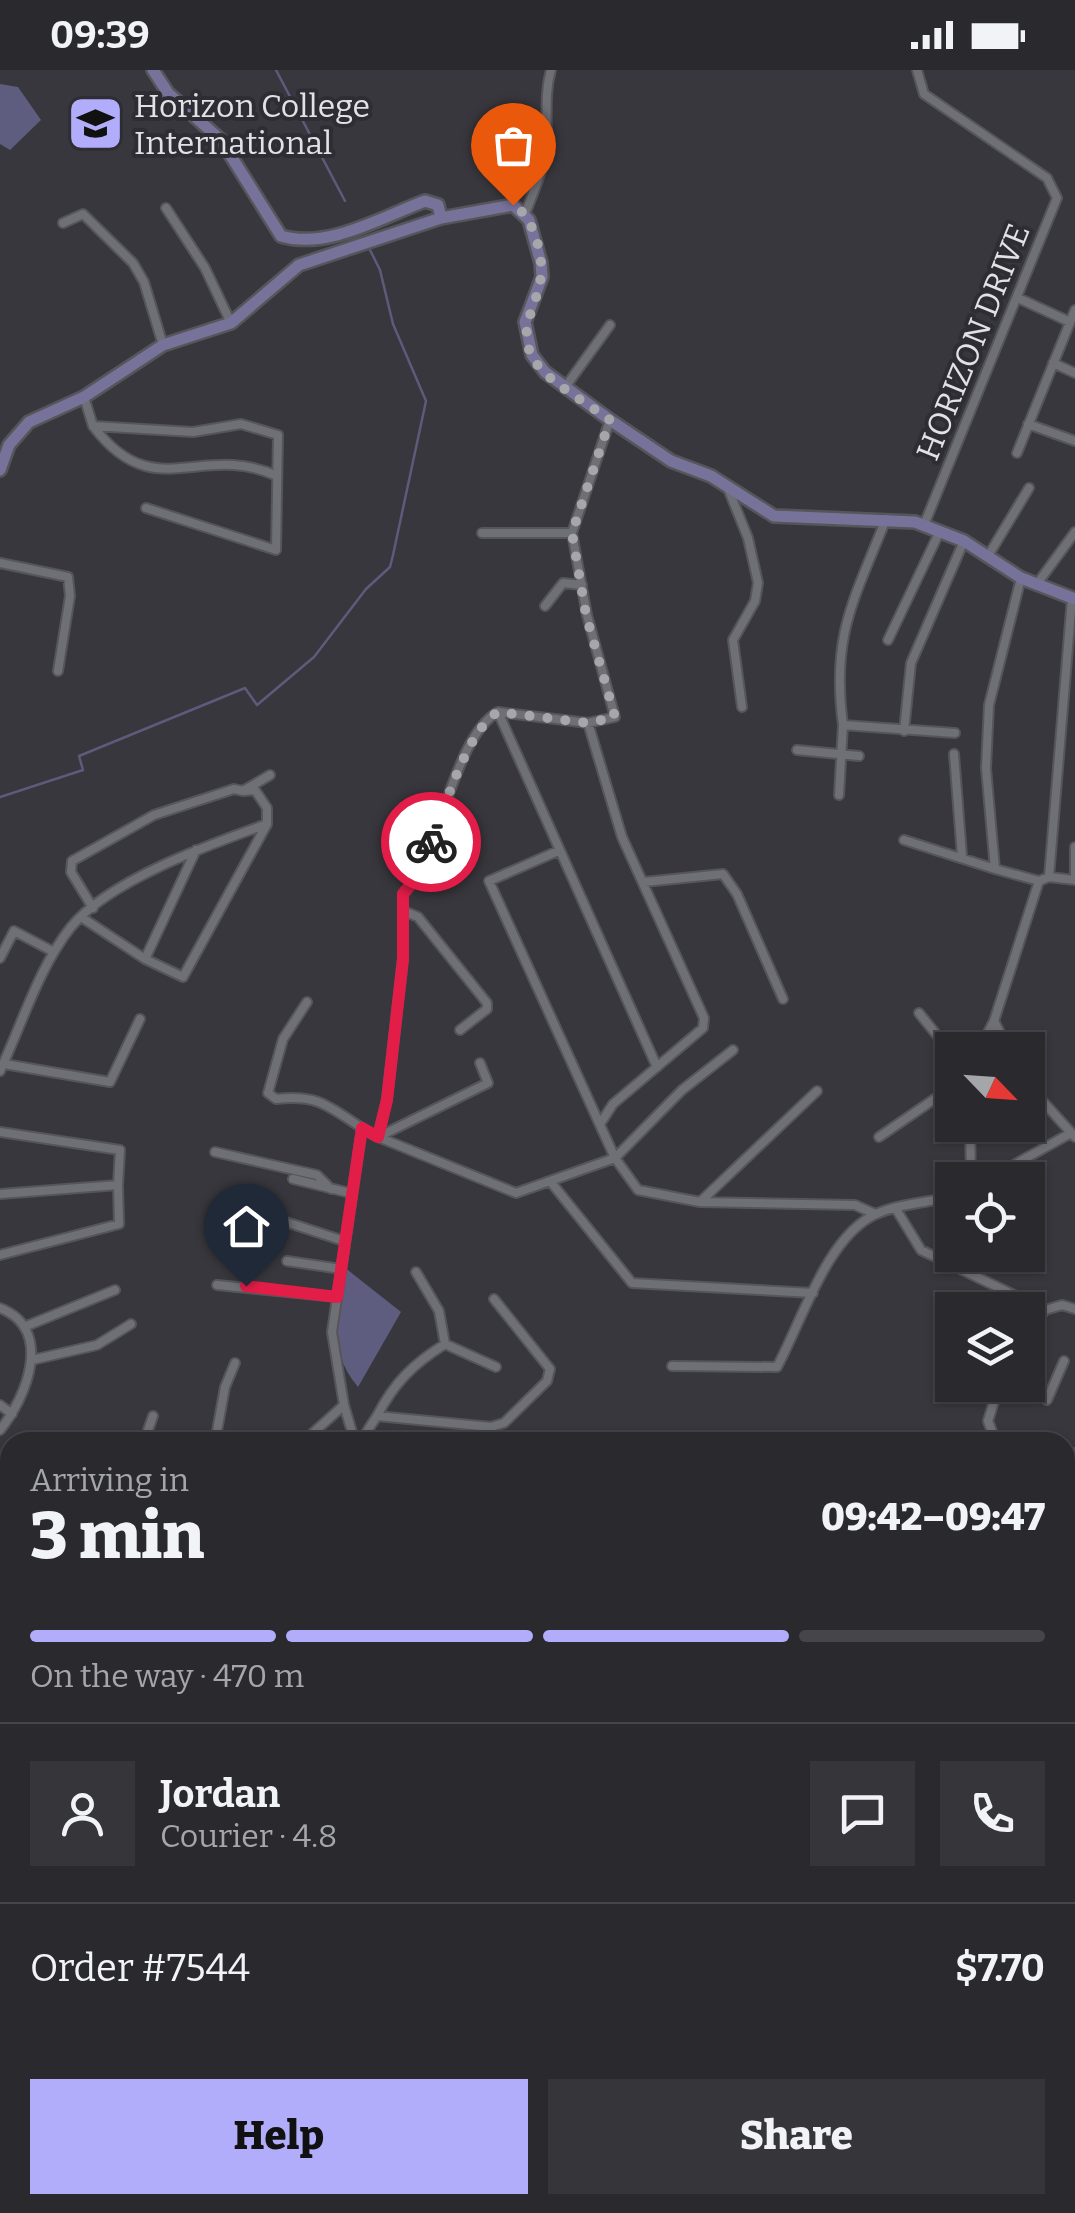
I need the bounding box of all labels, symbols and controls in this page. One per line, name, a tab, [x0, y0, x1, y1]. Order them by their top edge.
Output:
text: 09:39	[50, 12, 150, 58]
place label: Horizon College International	[134, 87, 370, 162]
school or university icon: Horizon College International	[65, 94, 125, 154]
pin	[471, 103, 556, 206]
icon: bag	[486, 118, 541, 173]
street label: HORIZON DRIVE	[908, 218, 1038, 466]
courier	[381, 792, 481, 892]
icon: bike	[404, 815, 459, 870]
north arrow	[935, 1032, 1045, 1142]
map controls	[935, 1032, 1045, 1402]
button: locate	[935, 1162, 1045, 1272]
pin	[204, 1184, 289, 1287]
icon: home	[219, 1199, 274, 1254]
button: layers	[935, 1292, 1045, 1402]
text: Arriving in	[30, 1461, 189, 1499]
text: 09:42–09:47	[821, 1494, 1045, 1540]
text: 3 min	[30, 1497, 204, 1575]
text: On the way · 470 m	[30, 1657, 304, 1695]
button: person	[30, 1761, 135, 1866]
button: chat	[810, 1761, 915, 1866]
button: phone	[940, 1761, 1045, 1866]
text: Jordan	[160, 1771, 280, 1817]
text: Courier · 4.8	[160, 1817, 337, 1855]
text: Order #7544	[30, 1945, 250, 1991]
text: $7.70	[955, 1945, 1045, 1991]
button: Help	[30, 2079, 528, 2194]
button: Share	[548, 2079, 1045, 2194]

